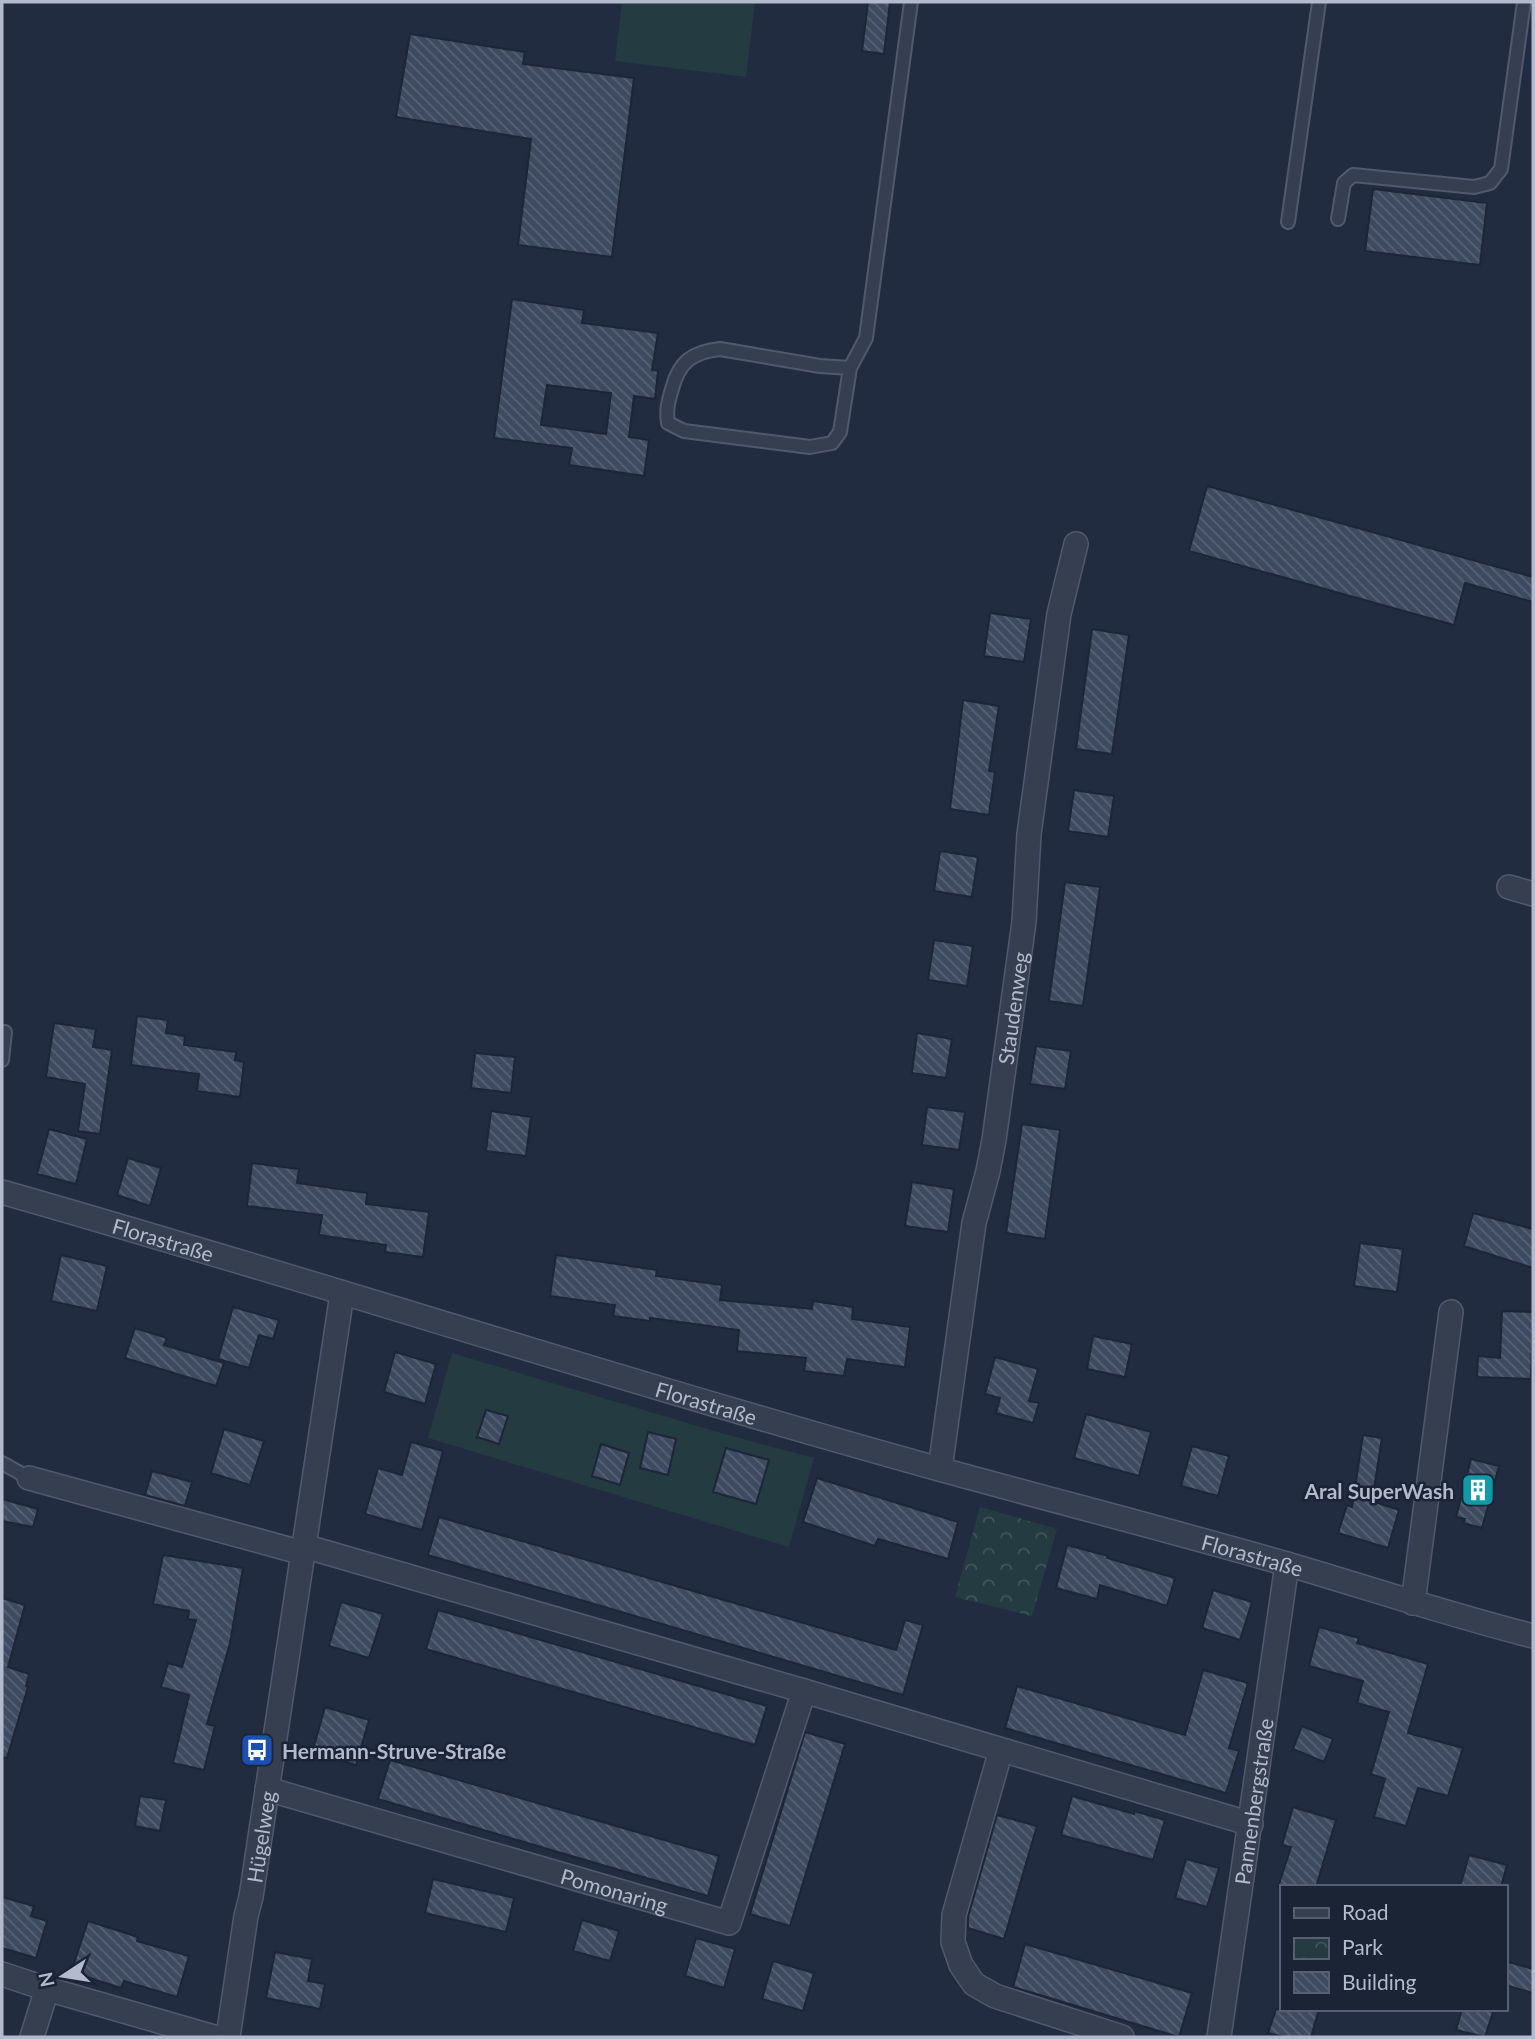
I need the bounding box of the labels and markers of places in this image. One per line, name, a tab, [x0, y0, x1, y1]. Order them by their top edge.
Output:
building icon: Aral SuperWash	[1459, 1471, 1497, 1509]
place label: Aral SuperWash	[1303, 1478, 1454, 1503]
bus stop icon: Hermann-Struve-Straße	[238, 1731, 276, 1769]
place label: Hermann-Struve-Straße	[282, 1738, 506, 1763]

